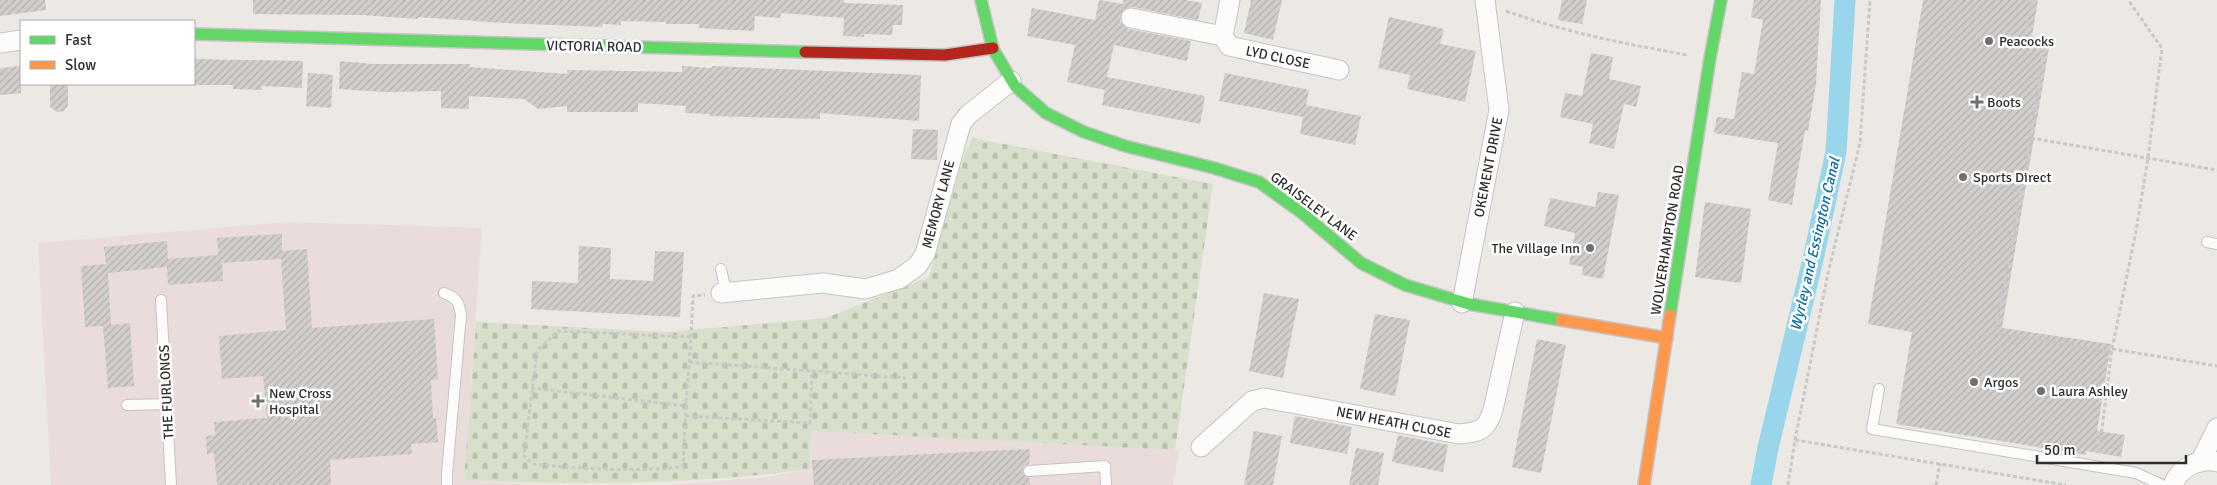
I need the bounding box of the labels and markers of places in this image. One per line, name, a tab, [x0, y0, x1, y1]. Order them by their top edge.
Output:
place label: Peacocks	[1999, 33, 2054, 50]
marker: Peacocks	[1983, 35, 1995, 47]
place label: Boots	[1987, 94, 2021, 111]
marker: Boots	[1971, 96, 1983, 108]
place label: Sports Direct	[1973, 169, 2051, 186]
marker: Sports Direct	[1957, 171, 1969, 183]
place label: The Village Inn	[1492, 240, 1580, 257]
marker: The Village Inn	[1584, 242, 1596, 254]
place label: Argos	[1984, 374, 2018, 391]
marker: Argos	[1968, 376, 1980, 388]
place label: Laura Ashley	[2051, 383, 2128, 400]
place label: New Cross Hospital	[269, 385, 331, 418]
marker: Laura Ashley	[2035, 385, 2047, 397]
marker: New Cross Hospital	[251, 394, 265, 408]

